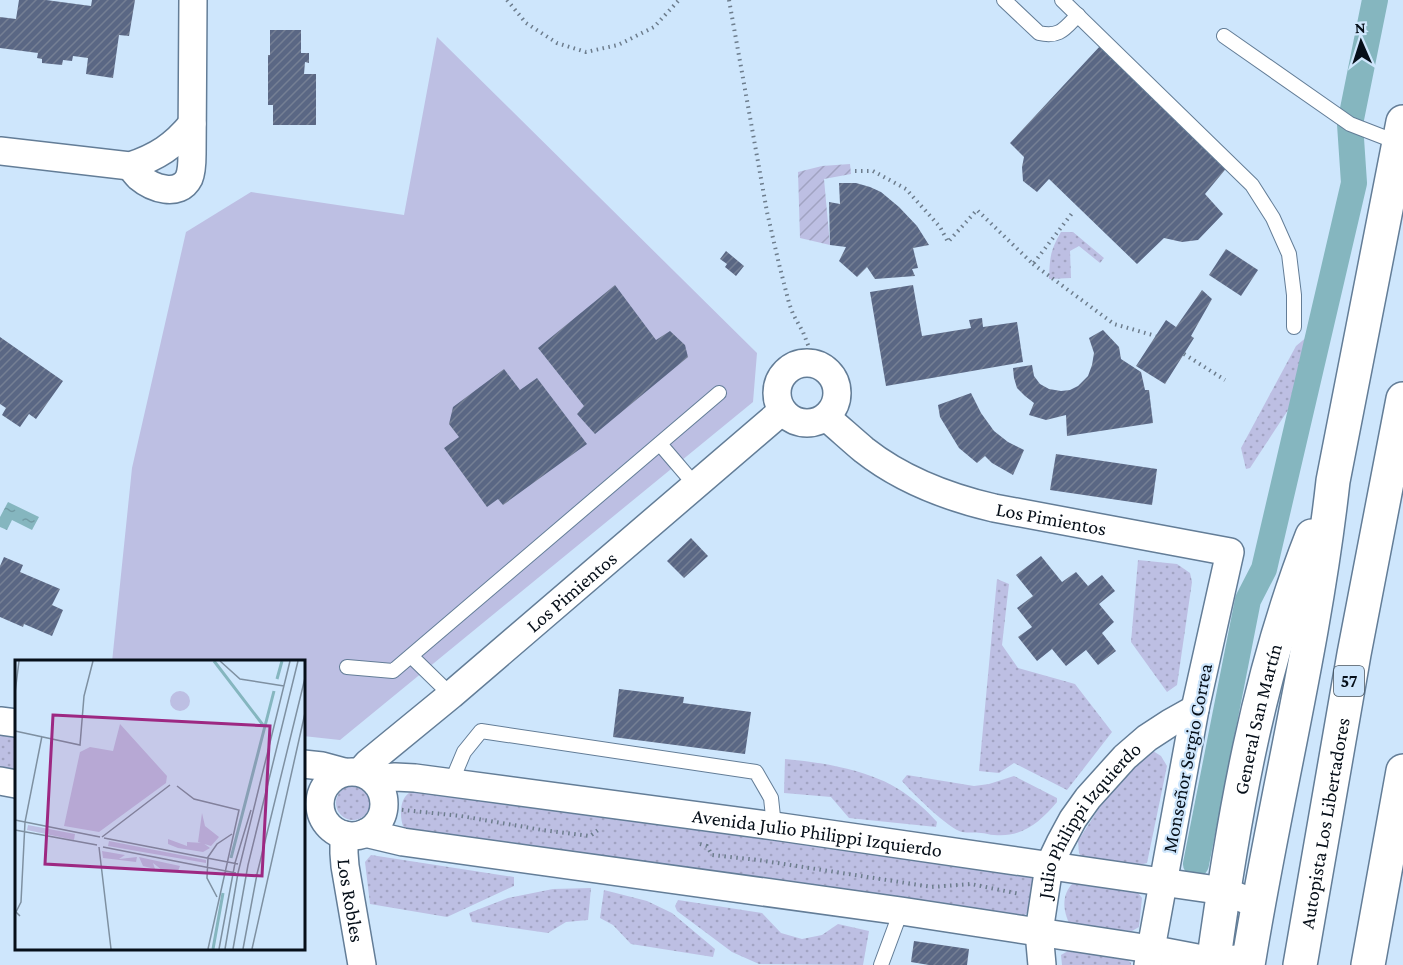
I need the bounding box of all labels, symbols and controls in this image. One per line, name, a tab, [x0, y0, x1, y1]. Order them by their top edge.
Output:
north arrow	[1331, 12, 1391, 72]
text: N	[1354, 19, 1366, 36]
street label: Los Pimientos	[994, 498, 1108, 540]
street label: Los Pimientos	[522, 547, 621, 636]
street label: General San Martín	[1229, 641, 1286, 797]
inset map	[15, 660, 304, 950]
street label: Monseñor Sergio Correa	[1158, 661, 1217, 855]
road number: 57	[1334, 666, 1364, 696]
street label: Autopista Los Libertadores	[1296, 716, 1354, 930]
street label: Julio Philippi Izquierdo	[1033, 737, 1145, 902]
street label: Avenida Julio Philippi Izquierdo	[691, 804, 944, 861]
street label: Los Robles	[333, 858, 369, 944]

